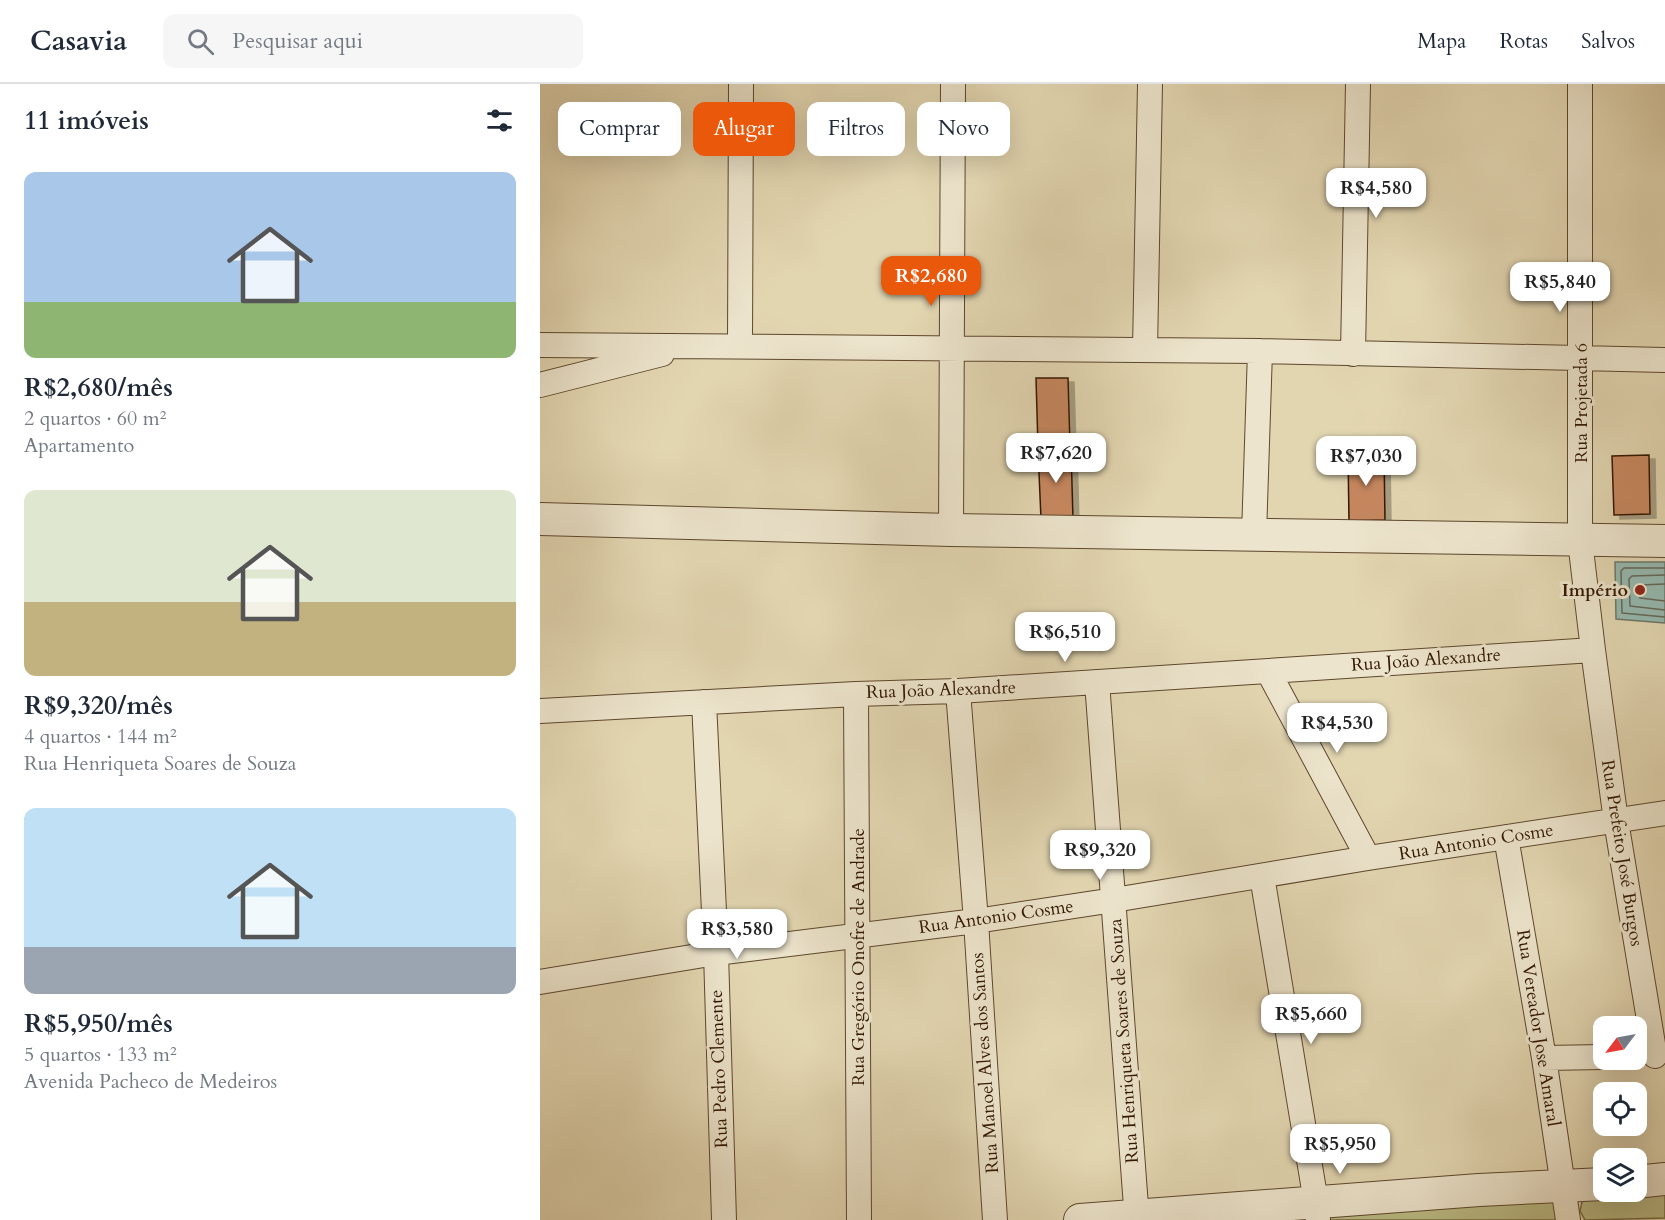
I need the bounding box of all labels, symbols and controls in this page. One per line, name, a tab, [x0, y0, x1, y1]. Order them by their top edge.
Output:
search box	[163, 14, 583, 68]
text: Casavia	[30, 22, 127, 60]
icon: search	[184, 25, 217, 58]
text: Pesquisar aqui	[232, 26, 363, 56]
text: Mapa	[1417, 27, 1466, 56]
text: Rotas	[1499, 27, 1548, 56]
text: Salvos	[1581, 27, 1635, 56]
chip: Comprar	[558, 102, 681, 156]
chip: Alugar	[693, 102, 795, 156]
chip: Filtros	[807, 102, 905, 156]
chip: Novo	[917, 102, 1010, 156]
text: 11 imóveis	[24, 103, 149, 138]
icon: filters	[483, 104, 516, 137]
pin: R$4,580	[1321, 168, 1431, 219]
text: R$4,580	[1340, 174, 1412, 201]
icon: home	[216, 211, 324, 319]
pin: R$2,680	[876, 256, 986, 307]
text: R$2,680	[895, 262, 967, 289]
pin: R$5,840	[1505, 262, 1615, 313]
text: R$5,840	[1524, 268, 1596, 295]
street label: Rua Projetada 6	[1569, 343, 1594, 463]
text: R$2,680/mês	[24, 370, 173, 405]
text: 2 quartos · 60 m²	[24, 405, 166, 432]
text: Apartamento	[24, 432, 134, 459]
pin: R$7,620	[1001, 433, 1111, 484]
pin: R$7,030	[1311, 436, 1421, 487]
text: R$7,620	[1020, 439, 1092, 466]
text: R$7,030	[1330, 442, 1402, 469]
icon: home	[216, 529, 324, 637]
place label: Império	[1562, 578, 1628, 603]
marker: Império	[1633, 583, 1647, 597]
pin: R$6,510	[1010, 612, 1120, 663]
text: R$6,510	[1029, 618, 1101, 645]
street label: Rua João Alexandre	[1350, 642, 1502, 678]
street label: Rua João Alexandre	[866, 675, 1016, 705]
text: R$9,320/mês	[24, 688, 173, 723]
pin: R$4,530	[1282, 703, 1392, 754]
text: R$4,530	[1301, 709, 1373, 736]
text: 4 quartos · 144 m²	[24, 723, 177, 750]
text: Rua Henriqueta Soares de Souza	[24, 750, 296, 777]
street label: Rua Prefeito José Burgos	[1595, 758, 1649, 948]
street label: Rua Antonio Cosme	[1397, 817, 1555, 867]
street label: Rua Gregório Onofre de Andrade	[846, 828, 871, 1086]
pin: R$9,320	[1045, 830, 1155, 881]
text: R$9,320	[1064, 836, 1136, 863]
icon: home	[216, 847, 324, 955]
street label: Rua Antonio Cosme	[917, 894, 1075, 940]
pin: R$3,580	[682, 909, 792, 960]
text: R$3,580	[701, 915, 773, 942]
street label: Rua Henriqueta Soares de Souza	[1103, 918, 1145, 1164]
street label: Rua Vereador Jose Amaral	[1510, 928, 1566, 1129]
street label: Rua Manoel Alves dos Santos	[965, 952, 1005, 1174]
street label: Rua Pedro Clemente	[704, 989, 734, 1149]
pin: R$5,660	[1256, 994, 1366, 1045]
text: R$5,660	[1275, 1000, 1347, 1027]
text: R$5,950/mês	[24, 1006, 173, 1041]
north arrow	[1593, 1016, 1647, 1070]
map controls	[1593, 1016, 1647, 1202]
text: 5 quartos · 133 m²	[24, 1041, 177, 1068]
text: Avenida Pacheco de Medeiros	[24, 1068, 277, 1095]
button: locate	[1593, 1082, 1647, 1136]
pin: R$5,950	[1285, 1124, 1395, 1175]
text: R$5,950	[1304, 1130, 1376, 1157]
button: layers	[1593, 1148, 1647, 1202]

